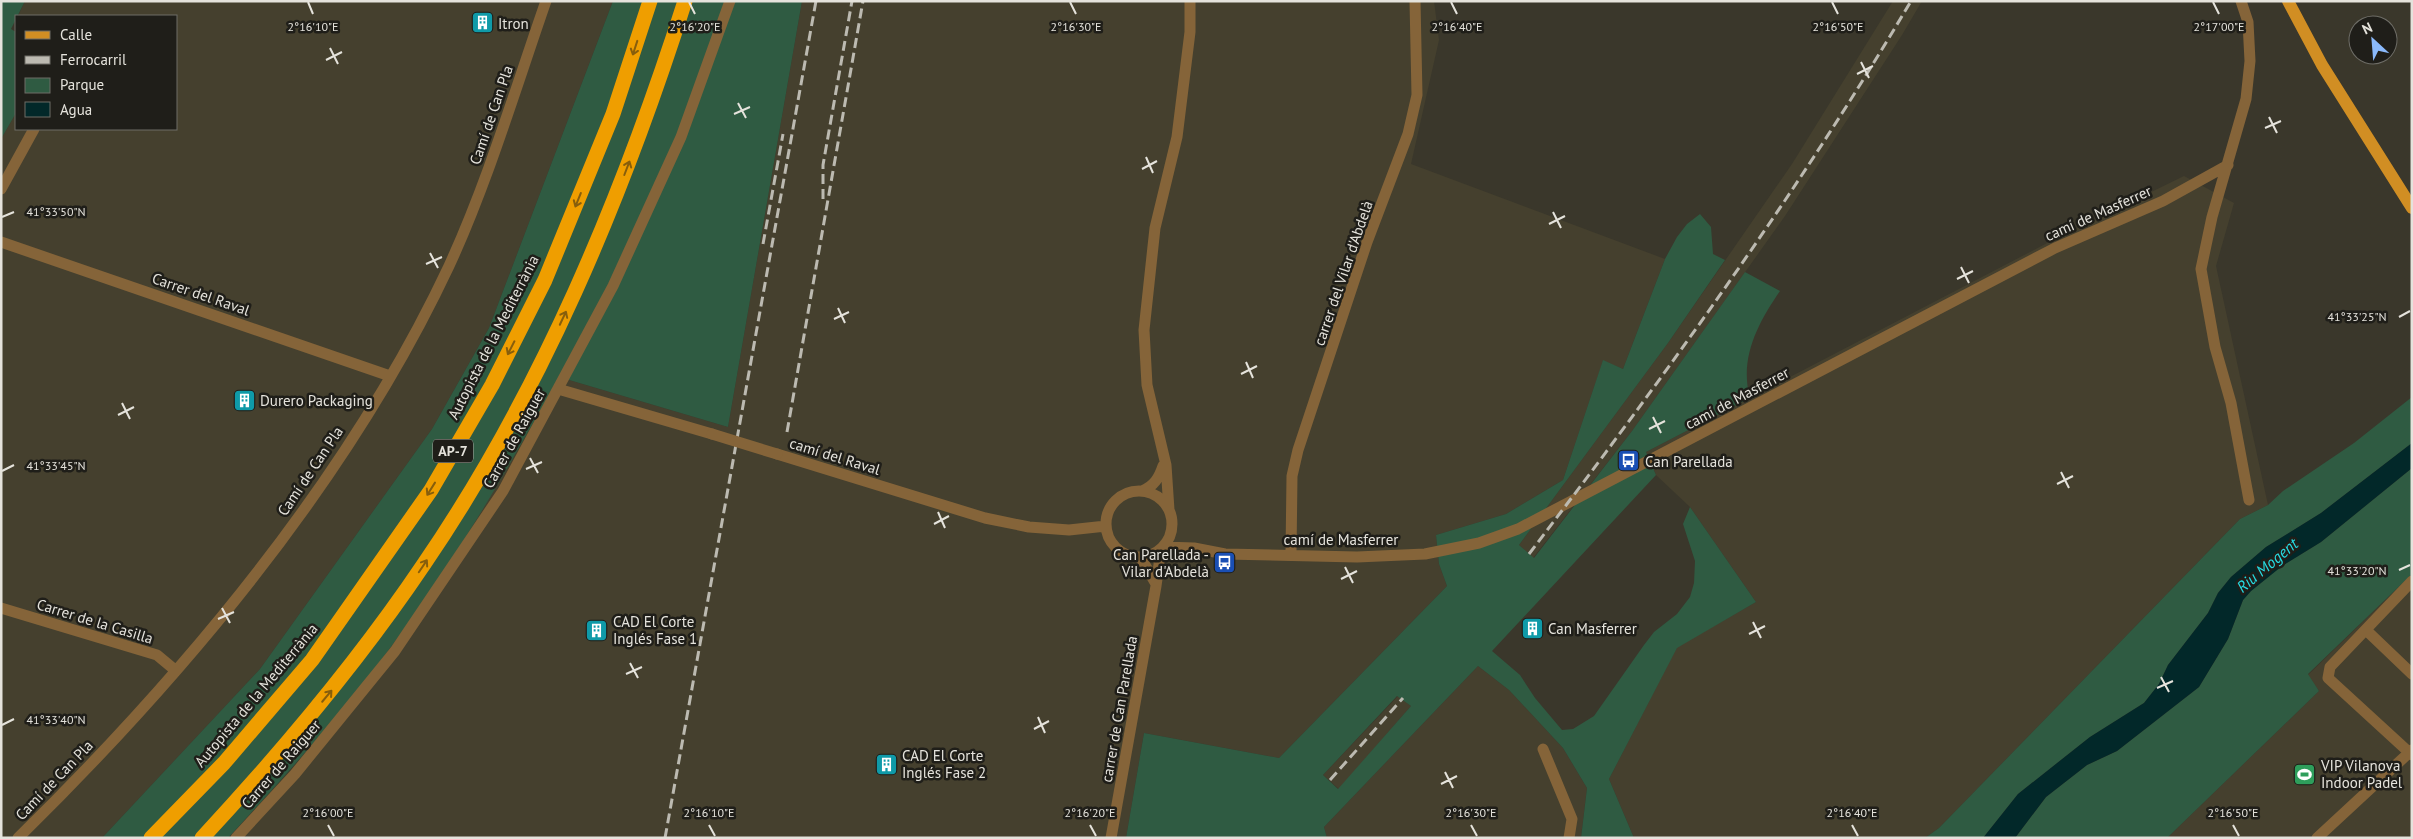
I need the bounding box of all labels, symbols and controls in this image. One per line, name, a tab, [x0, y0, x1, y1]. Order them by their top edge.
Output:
building icon: Itron	[470, 11, 494, 35]
place label: Itron	[498, 14, 529, 33]
legend	[15, 15, 178, 130]
north arrow	[2348, 15, 2398, 65]
text: N	[2359, 18, 2375, 38]
text: 2°16'10"E	[288, 19, 338, 34]
text: 2°16'20"E	[670, 19, 720, 34]
text: 2°16'30"E	[1051, 19, 1101, 34]
text: 2°16'40"E	[1432, 19, 1482, 34]
text: 2°16'50"E	[1813, 19, 1863, 34]
text: 2°17'00"E	[2194, 19, 2244, 34]
text: Calle	[60, 25, 92, 44]
one-way arrow	[629, 39, 639, 55]
text: Ferrocarril	[60, 50, 127, 69]
street label: Camí de Can Pla	[465, 63, 517, 167]
text: Parque	[60, 75, 104, 94]
text: Agua	[60, 100, 92, 119]
one-way arrow	[623, 161, 632, 176]
street label: camí de Masferrer	[2042, 181, 2154, 245]
one-way arrow	[572, 192, 582, 207]
street label: carrer del Vilar d'Abdelà	[1309, 198, 1377, 348]
text: 41°33'50"N	[26, 204, 86, 219]
street label: Autopista de la Mediterrània	[443, 252, 543, 422]
street label: Carrer del Raval	[150, 268, 253, 320]
text: 41°33'25"N	[2327, 309, 2387, 324]
one-way arrow	[559, 311, 568, 326]
one-way arrow	[506, 340, 516, 355]
street label: camí de Masferrer	[1682, 363, 1792, 433]
street label: Carrer de Raiguer	[479, 385, 549, 491]
building icon: Durero Packaging	[232, 388, 256, 412]
place label: Durero Packaging	[260, 391, 373, 410]
street label: Camí de Can Pla	[273, 423, 347, 519]
street label: camí del Raval	[787, 433, 883, 479]
road number: AP-7	[433, 440, 473, 462]
bus stop icon: Can Parellada	[1617, 449, 1641, 473]
place label: Can Parellada	[1645, 452, 1733, 471]
text: 41°33'45"N	[26, 458, 86, 473]
one-way arrow	[426, 482, 436, 496]
street label: camí de Masferrer	[1284, 530, 1398, 549]
water label: Riu Mogent	[2232, 533, 2303, 597]
place label: Can Parellada - Vilar d'Abdelà	[1113, 545, 1209, 581]
bus stop icon: Can Parellada - Vilar d'Abdelà	[1213, 551, 1237, 575]
one-way arrow	[418, 559, 428, 573]
text: 41°33'20"N	[2327, 563, 2387, 578]
street label: Carrer de la Casilla	[35, 594, 155, 648]
place label: CAD El Corte Inglés Fase 1	[613, 612, 697, 648]
building icon: Can Masferrer	[1520, 616, 1544, 640]
building icon: CAD El Corte Inglés Fase 1	[585, 618, 609, 642]
street label: Autopista de la Mediterrània	[190, 619, 322, 771]
place label: Can Masferrer	[1548, 619, 1637, 638]
street label: carrer de Can Parellada	[1097, 634, 1141, 784]
one-way arrow	[321, 690, 332, 703]
text: 41°33'40"N	[26, 712, 86, 727]
street label: Carrer de Raiguer	[237, 716, 325, 812]
street label: Camí de Can Pla	[11, 736, 97, 824]
place label: CAD El Corte Inglés Fase 2	[902, 746, 986, 782]
building icon: CAD El Corte Inglés Fase 2	[874, 752, 898, 776]
place label: VIP Vilanova Indoor Padel	[2320, 756, 2403, 792]
sports icon: VIP Vilanova Indoor Padel	[2293, 762, 2317, 786]
text: 2°16'00"E	[303, 805, 353, 820]
text: 2°16'10"E	[684, 805, 734, 820]
text: 2°16'20"E	[1065, 805, 1115, 820]
text: 2°16'30"E	[1446, 805, 1496, 820]
text: 2°16'40"E	[1827, 805, 1877, 820]
text: 2°16'50"E	[2208, 805, 2258, 820]

